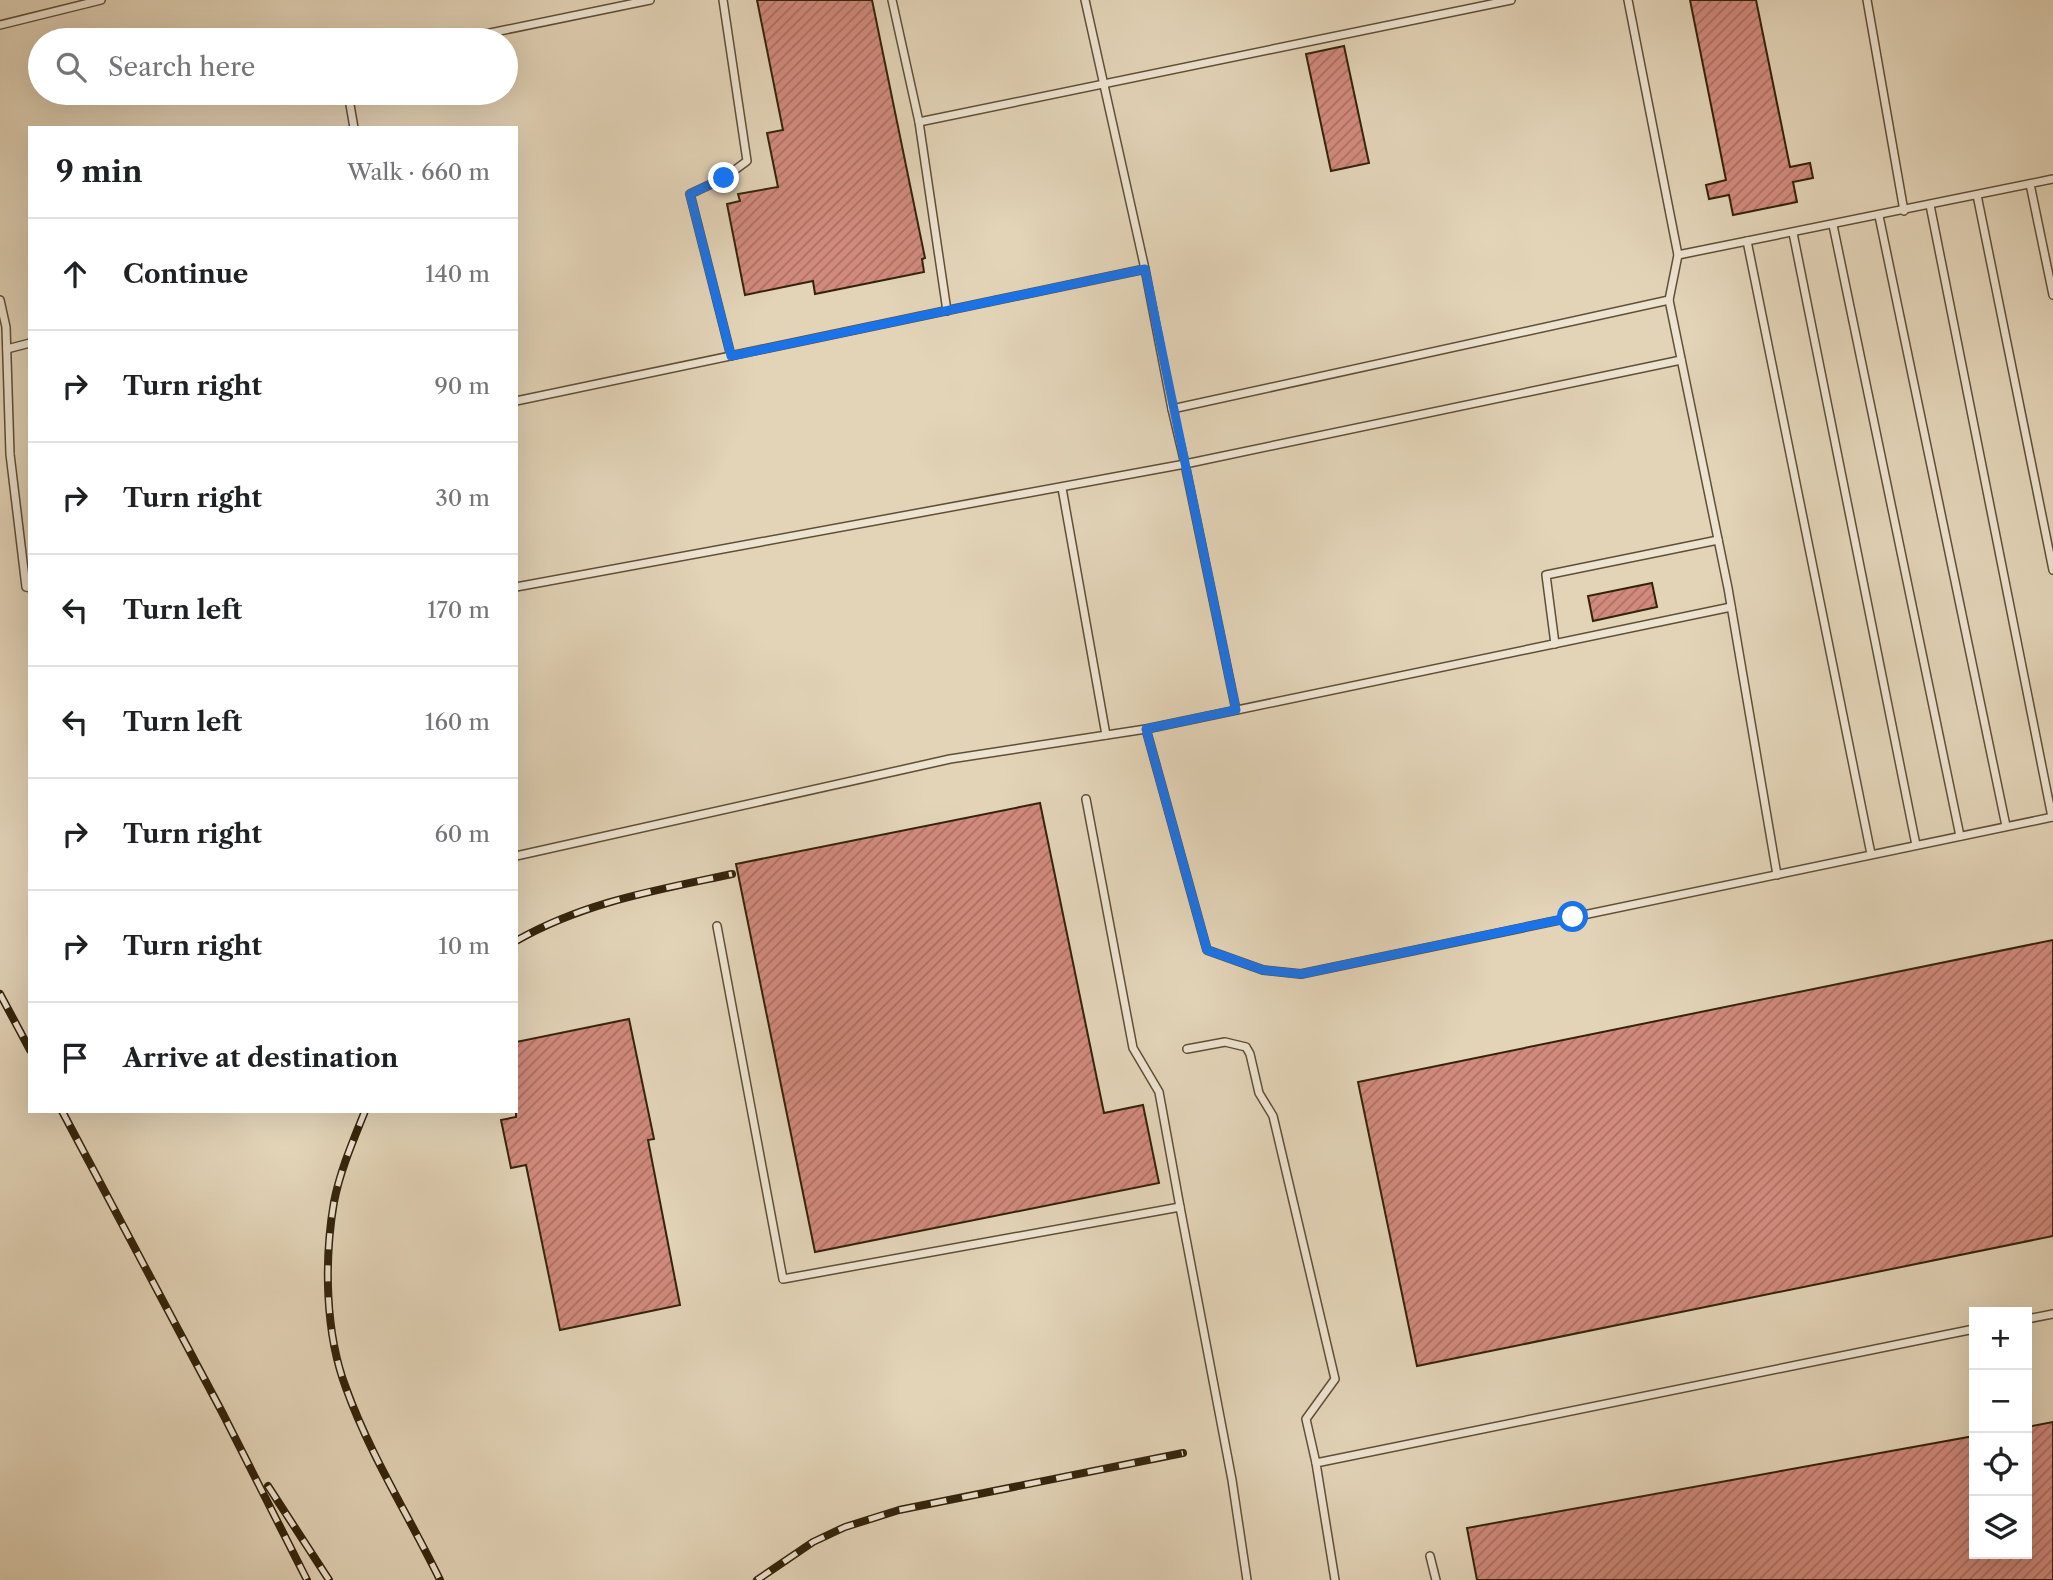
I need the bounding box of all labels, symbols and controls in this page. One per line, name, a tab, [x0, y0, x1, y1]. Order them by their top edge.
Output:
search box	[28, 28, 518, 105]
icon: search	[52, 48, 90, 86]
text: Search here	[108, 51, 255, 83]
text: 9 min	[56, 153, 143, 190]
text: Walk · 660 m	[347, 158, 490, 186]
route end	[708, 162, 739, 193]
icon: ahead	[56, 255, 94, 293]
text: Continue	[123, 258, 248, 290]
text: 140 m	[425, 260, 490, 288]
icon: right	[56, 367, 94, 405]
text: Turn right	[123, 370, 262, 402]
text: 90 m	[434, 372, 490, 400]
icon: right	[56, 479, 94, 517]
text: Turn right	[123, 482, 262, 514]
text: 30 m	[435, 484, 490, 512]
icon: left	[56, 591, 94, 629]
text: Turn left	[123, 594, 242, 626]
text: 170 m	[427, 596, 490, 624]
icon: left	[56, 703, 94, 741]
text: Turn left	[123, 706, 242, 738]
text: 160 m	[425, 708, 490, 736]
icon: right	[56, 815, 94, 853]
text: Turn right	[123, 818, 262, 850]
text: 60 m	[434, 820, 490, 848]
route start	[1557, 901, 1588, 932]
icon: right	[56, 927, 94, 965]
text: Turn right	[123, 930, 262, 962]
text: 10 m	[438, 932, 490, 960]
icon: arrive	[56, 1039, 94, 1077]
text: Arrive at destination	[123, 1042, 398, 1074]
map controls	[1969, 1307, 2032, 1559]
button: +	[1969, 1307, 2032, 1370]
button: −	[1969, 1370, 2032, 1433]
button: locate	[1969, 1433, 2032, 1496]
button: layers	[1969, 1496, 2032, 1559]

